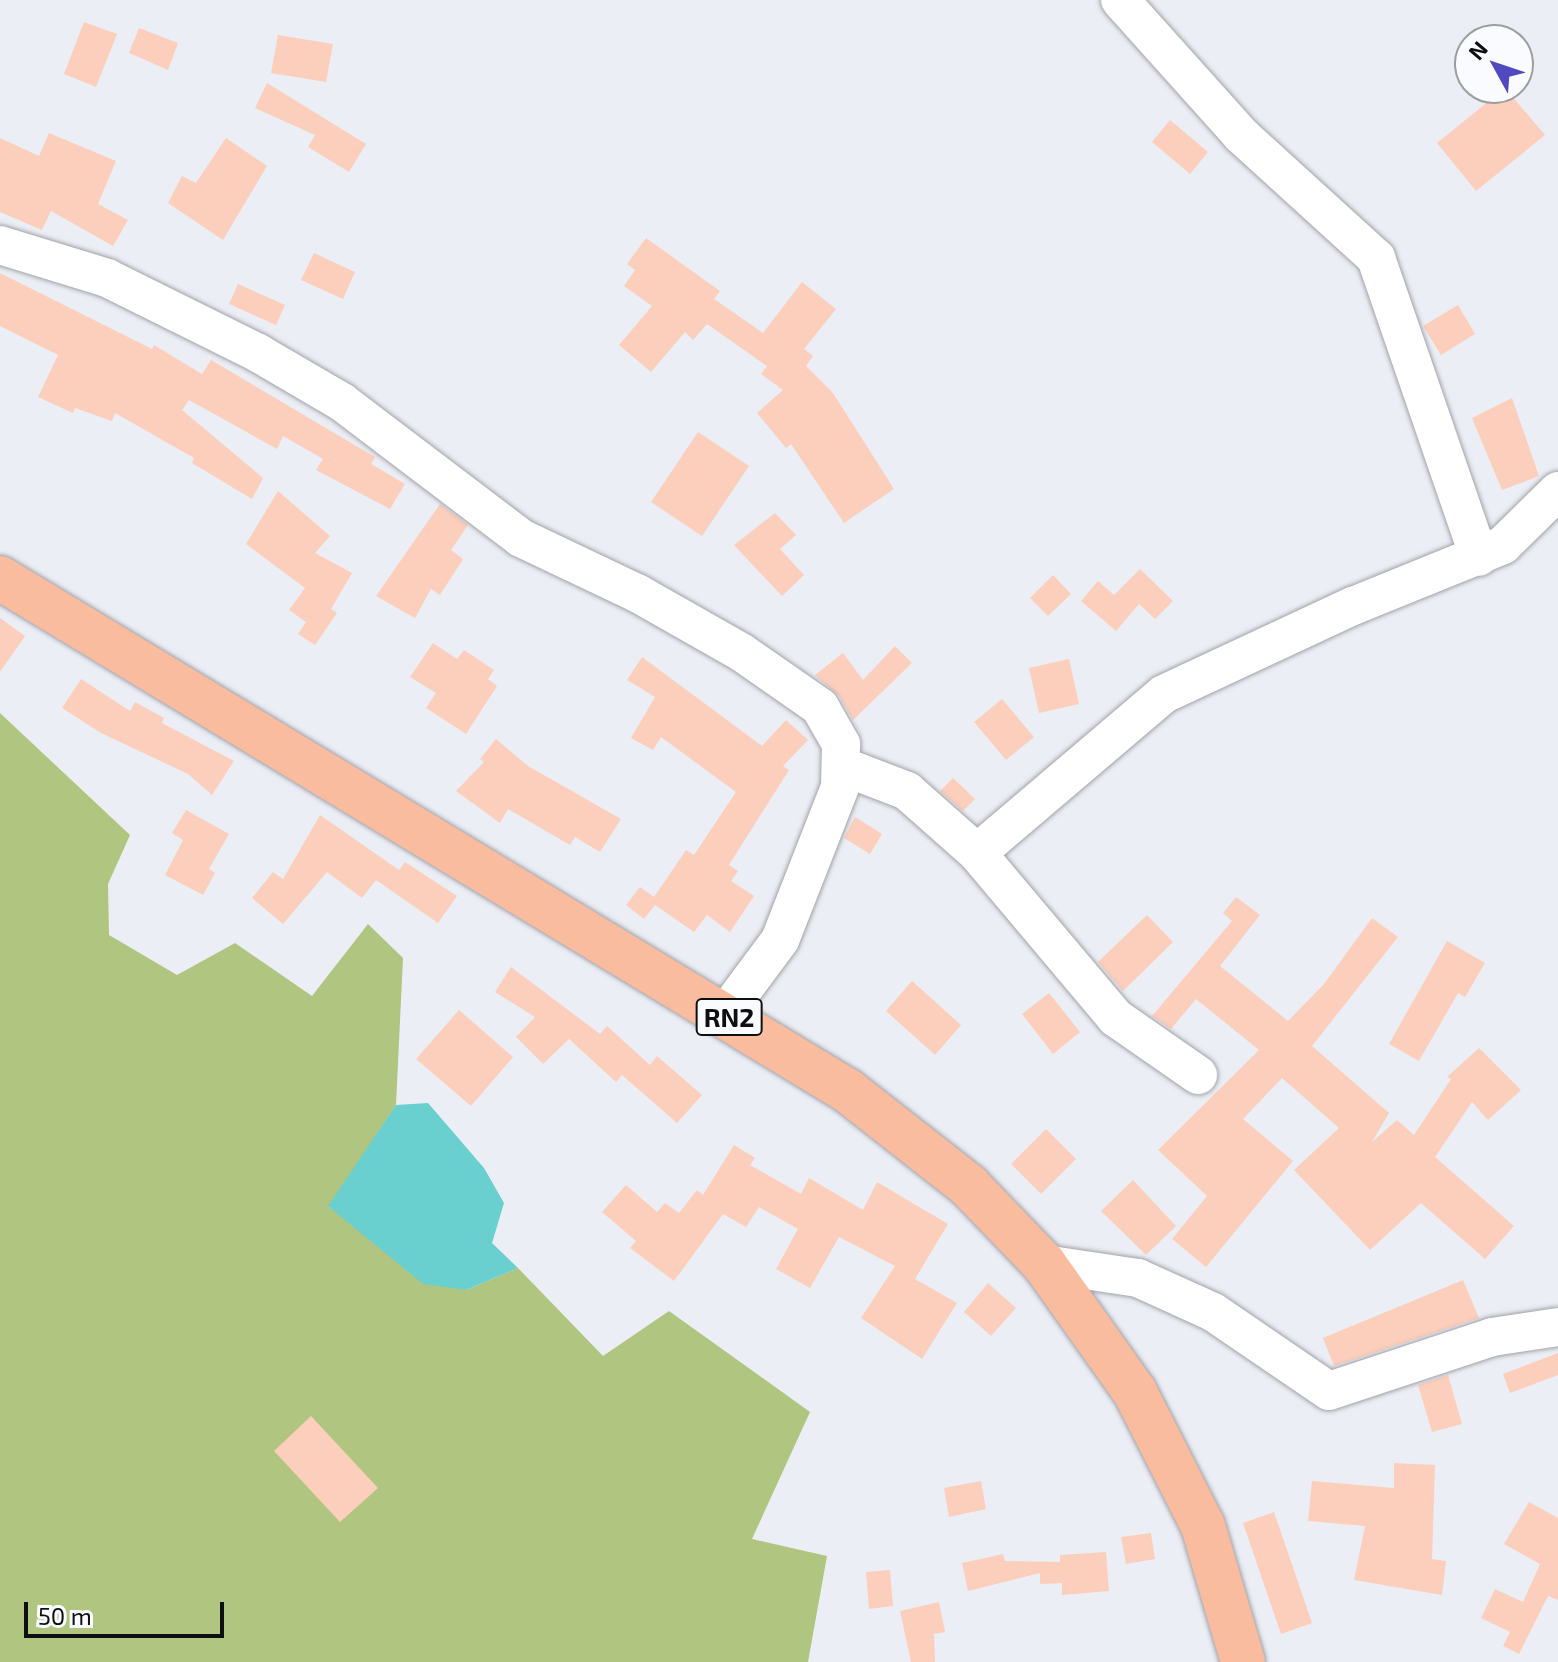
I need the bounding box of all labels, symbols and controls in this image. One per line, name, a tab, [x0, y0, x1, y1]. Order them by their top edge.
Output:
north arrow	[1454, 24, 1534, 104]
text: N	[1462, 35, 1492, 64]
road number: RN2	[695, 995, 763, 1039]
scale bar	[28, 1586, 228, 1636]
text: 50 m	[38, 1601, 92, 1630]

